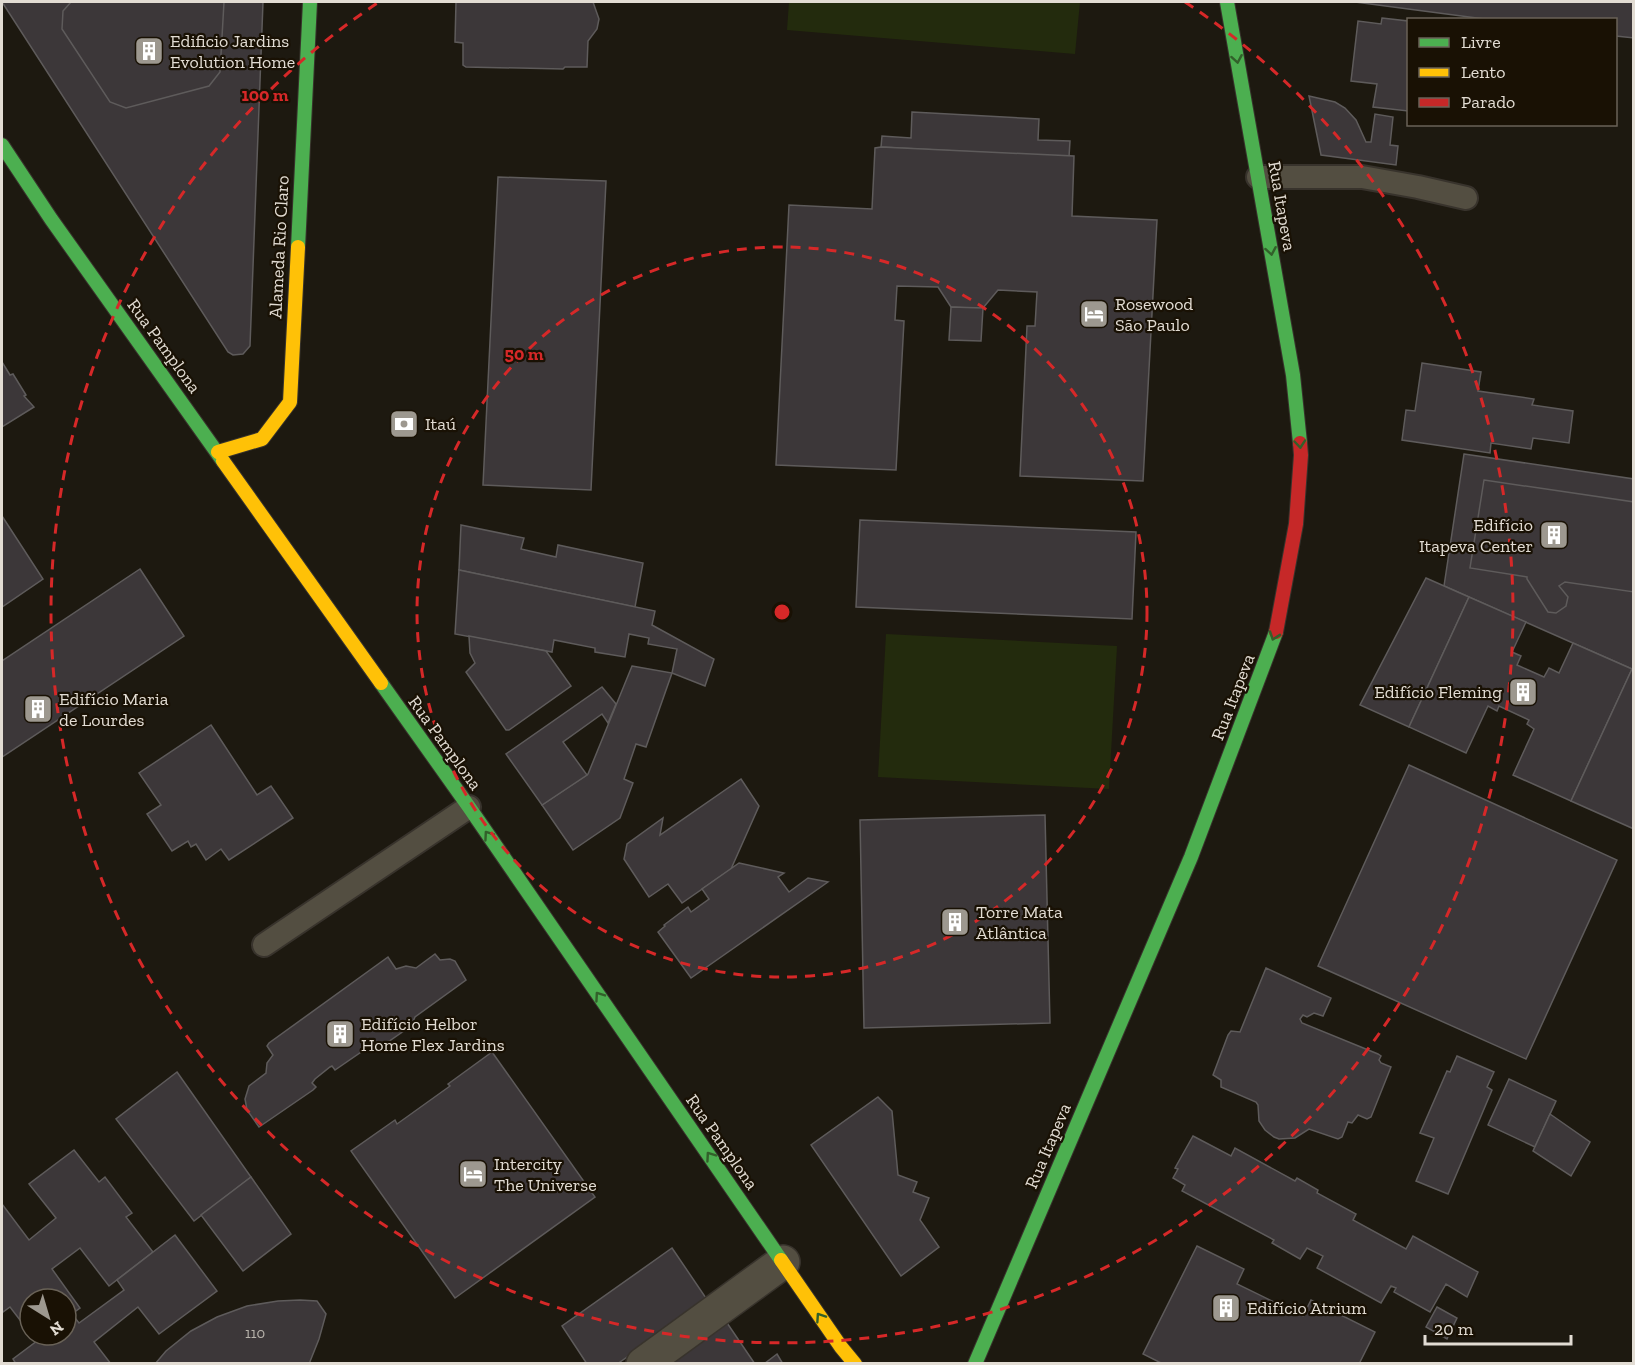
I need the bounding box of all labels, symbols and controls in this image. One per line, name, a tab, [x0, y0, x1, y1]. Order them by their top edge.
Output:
legend	[1407, 18, 1617, 126]
place label: Edificio Jardins Evolution Home	[170, 30, 295, 73]
text: Livre	[1461, 31, 1501, 53]
building icon: Edificio Jardins Evolution Home	[133, 35, 165, 67]
one-way arrow	[1230, 54, 1243, 64]
text: Lento	[1461, 61, 1506, 83]
text: 100 m	[241, 84, 289, 106]
text: Parado	[1461, 91, 1515, 113]
street label: Rua Itapeva	[1263, 159, 1301, 253]
street label: Alameda Rio Claro	[264, 175, 294, 319]
one-way arrow	[1265, 246, 1277, 256]
place label: Rosewood São Paulo	[1115, 293, 1193, 336]
street label: Rua Pamplona	[122, 294, 206, 398]
hotel icon: Rosewood São Paulo	[1078, 298, 1110, 330]
text: 50 m	[505, 343, 544, 365]
bank icon: Itaú	[388, 408, 420, 440]
place label: Itaú	[425, 413, 456, 435]
one-way arrow	[1293, 439, 1306, 448]
place label: Edifício Itapeva Center	[1419, 514, 1533, 557]
building icon: Edifício Itapeva Center	[1538, 519, 1570, 551]
centre of rings	[772, 602, 792, 622]
one-way arrow	[1269, 631, 1282, 641]
street label: Rua Itapeva	[1206, 650, 1260, 743]
building icon: Edifício Fleming	[1507, 676, 1539, 708]
place label: Edifício Fleming	[1374, 681, 1502, 703]
place label: Edifício Maria de Lourdes	[59, 688, 169, 731]
street label: Rua Pamplona	[403, 691, 487, 795]
building icon: Edifício Maria de Lourdes	[22, 693, 54, 725]
one-way arrow	[484, 831, 495, 842]
place label: Torre Mata Atlântica	[976, 901, 1063, 944]
building icon: Torre Mata Atlântica	[939, 906, 971, 938]
one-way arrow	[595, 991, 606, 1002]
place label: Edifício Helbor Home Flex Jardins	[361, 1013, 505, 1056]
building icon: Edifício Helbor Home Flex Jardins	[324, 1018, 356, 1050]
street label: Rua Pamplona	[681, 1090, 763, 1194]
street label: Rua Itapeva	[1020, 1100, 1076, 1192]
one-way arrow	[706, 1152, 717, 1163]
place label: Intercity The Universe	[494, 1153, 597, 1196]
hotel icon: Intercity The Universe	[457, 1158, 489, 1190]
north arrow	[18, 1287, 78, 1347]
building icon: Edifício Atrium	[1210, 1292, 1242, 1324]
place label: Edifício Atrium	[1247, 1297, 1367, 1319]
scale bar	[1425, 1308, 1570, 1346]
one-way arrow	[816, 1312, 827, 1323]
text: N	[46, 1317, 67, 1340]
text: 20 m	[1434, 1318, 1474, 1340]
house number: 110	[245, 1324, 265, 1342]

